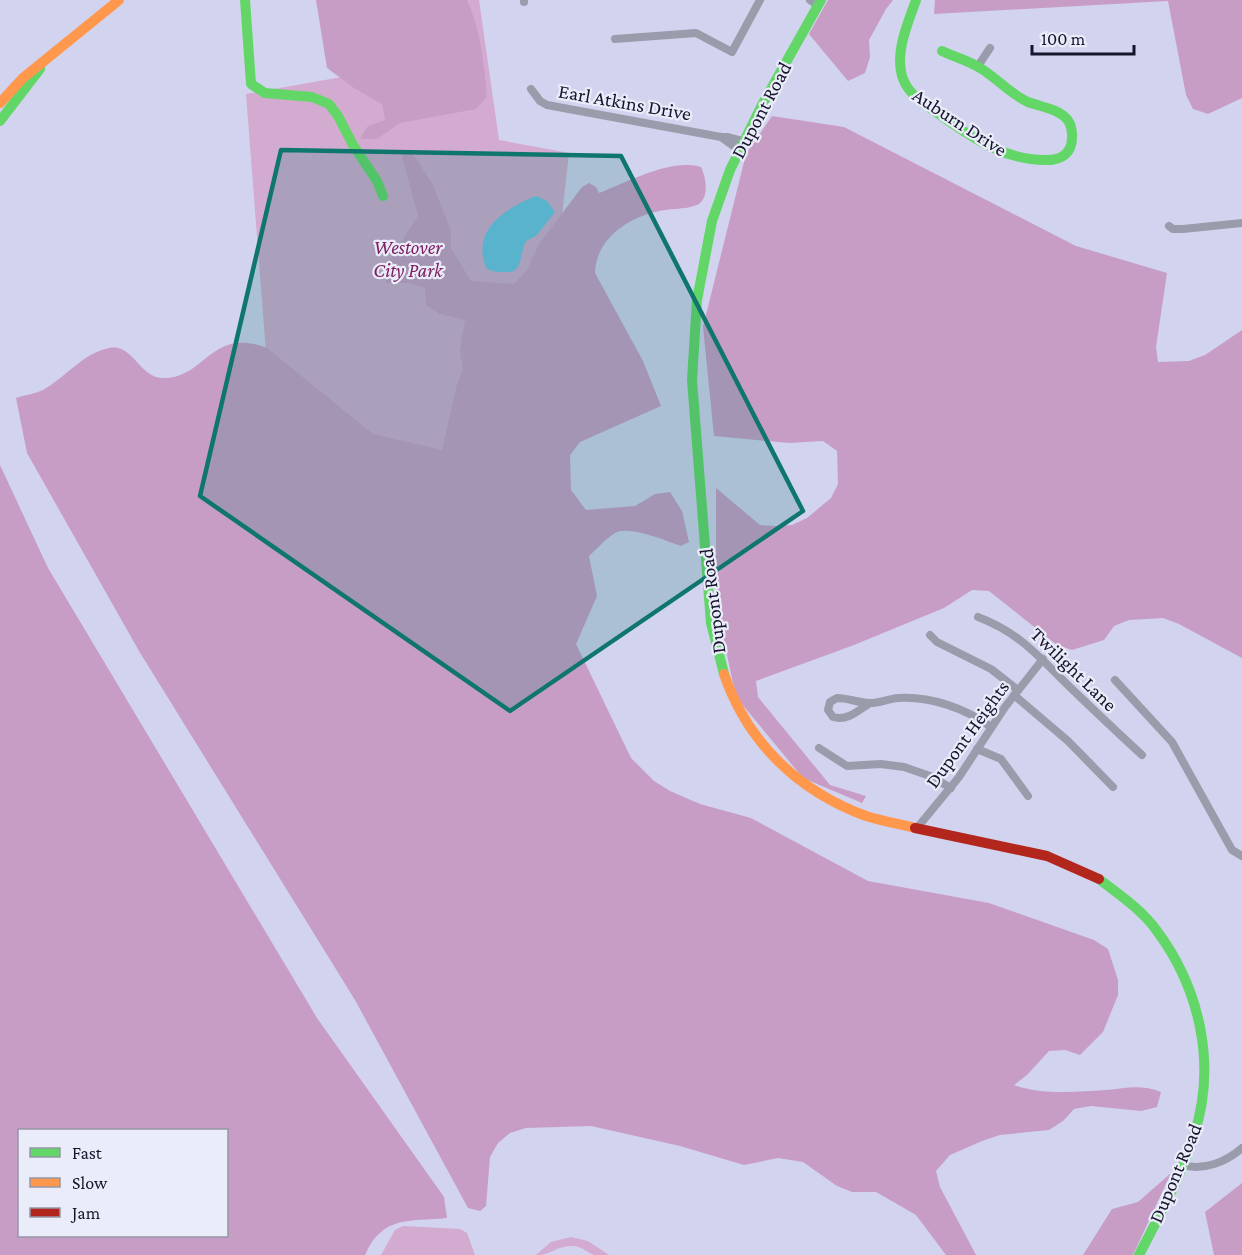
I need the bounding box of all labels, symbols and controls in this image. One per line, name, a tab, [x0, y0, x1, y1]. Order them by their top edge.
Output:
scale bar	[1032, 18, 1134, 56]
text: 100 m	[1041, 29, 1086, 49]
street label: Dupont Road	[726, 58, 797, 162]
street label: Earl Atkins Drive	[557, 79, 693, 125]
street label: Auburn Drive	[909, 83, 1011, 161]
park label: Westover City Park	[373, 236, 444, 282]
street label: Dupont Road	[695, 546, 730, 655]
street label: Twilight Lane	[1026, 623, 1122, 716]
street label: Dupont Heights	[921, 676, 1014, 793]
street label: Dupont Road	[1144, 1119, 1207, 1226]
legend	[18, 1129, 228, 1237]
text: Fast	[72, 1143, 103, 1163]
text: Slow	[72, 1173, 108, 1193]
text: Jam	[70, 1203, 101, 1223]

